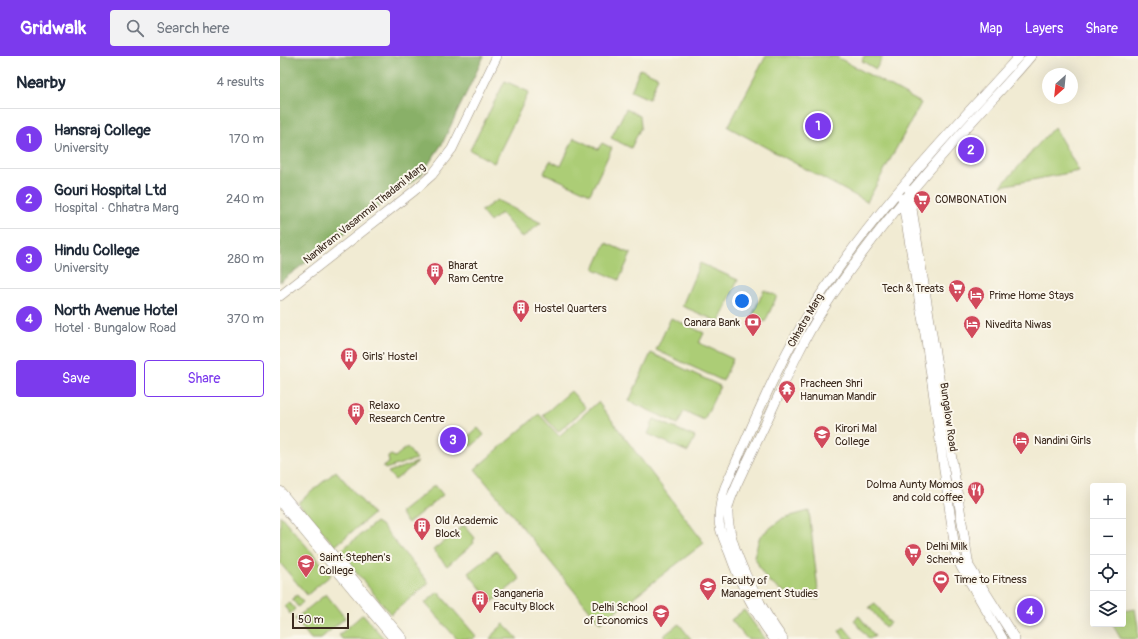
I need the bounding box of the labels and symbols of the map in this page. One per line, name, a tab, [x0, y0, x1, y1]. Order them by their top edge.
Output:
north arrow	[1042, 68, 1078, 104]
pin: 1	[805, 111, 831, 141]
pin: 2	[958, 135, 984, 165]
street label: Nanikram Vasanmal Thadani Marg	[301, 160, 428, 267]
supermarket icon: COMBONATION	[912, 189, 932, 214]
place label: COMBONATION	[935, 193, 1007, 206]
place label: Bharat Ram Centre	[448, 259, 504, 285]
building icon: Bharat Ram Centre	[425, 261, 445, 286]
supermarket icon: Tech & Treats	[947, 278, 967, 303]
place label: Tech & Treats	[882, 282, 944, 295]
hotel icon: Prime Home Stays	[966, 285, 986, 310]
place label: Prime Home Stays	[989, 289, 1074, 302]
your location	[732, 291, 752, 311]
street label: Chhatra Marg	[785, 291, 826, 350]
building icon: Hostel Quarters	[511, 298, 531, 323]
place label: Hostel Quarters	[534, 302, 607, 315]
bank icon: Canara Bank	[743, 312, 763, 337]
hotel icon: Nivedita Niwas	[962, 314, 982, 339]
place label: Canara Bank	[684, 316, 740, 329]
place label: Nivedita Niwas	[985, 318, 1051, 331]
building icon: Girls' Hostel	[339, 346, 359, 371]
place label: Girls' Hostel	[362, 350, 418, 363]
place label: Pracheen Shri Hanuman Mandir	[800, 377, 877, 403]
temple icon: Pracheen Shri Hanuman Mandir	[777, 379, 797, 404]
street label: Bungalow Road	[937, 382, 960, 452]
place label: Relaxo Research Centre	[369, 399, 446, 425]
building icon: Relaxo Research Centre	[346, 401, 366, 426]
place label: Kirori Mal College	[835, 422, 877, 448]
school or university icon: Kirori Mal College	[812, 424, 832, 449]
pin: 3	[440, 425, 466, 455]
hotel icon: Nandini Girls	[1011, 430, 1031, 455]
place label: Nandini Girls	[1034, 434, 1091, 447]
place label: Dolma Aunty Momos and cold coffee	[866, 478, 964, 504]
restaurant icon: Dolma Aunty Momos and cold coffee	[966, 480, 986, 505]
place label: Old Academic Block	[435, 514, 499, 540]
building icon: Old Academic Block	[412, 516, 432, 541]
place label: Delhi Milk Scheme	[926, 540, 968, 566]
supermarket icon: Delhi Milk Scheme	[903, 542, 923, 567]
place label: Saint Stephen's College	[319, 551, 391, 577]
school or university icon: Saint Stephen's College	[296, 553, 316, 578]
sports icon: Time to Fitness	[931, 569, 951, 594]
place label: Time to Fitness	[954, 573, 1027, 586]
place label: Faculty of Management Studies	[721, 574, 818, 600]
school or university icon: Faculty of Management Studies	[698, 576, 718, 601]
place label: Sanganeria Faculty Block	[493, 587, 555, 613]
building icon: Sanganeria Faculty Block	[470, 589, 490, 614]
pin: 4	[1017, 596, 1043, 626]
place label: Delhi School of Economics	[584, 601, 648, 627]
school or university icon: Delhi School of Economics	[651, 603, 671, 628]
scale bar	[292, 611, 349, 630]

